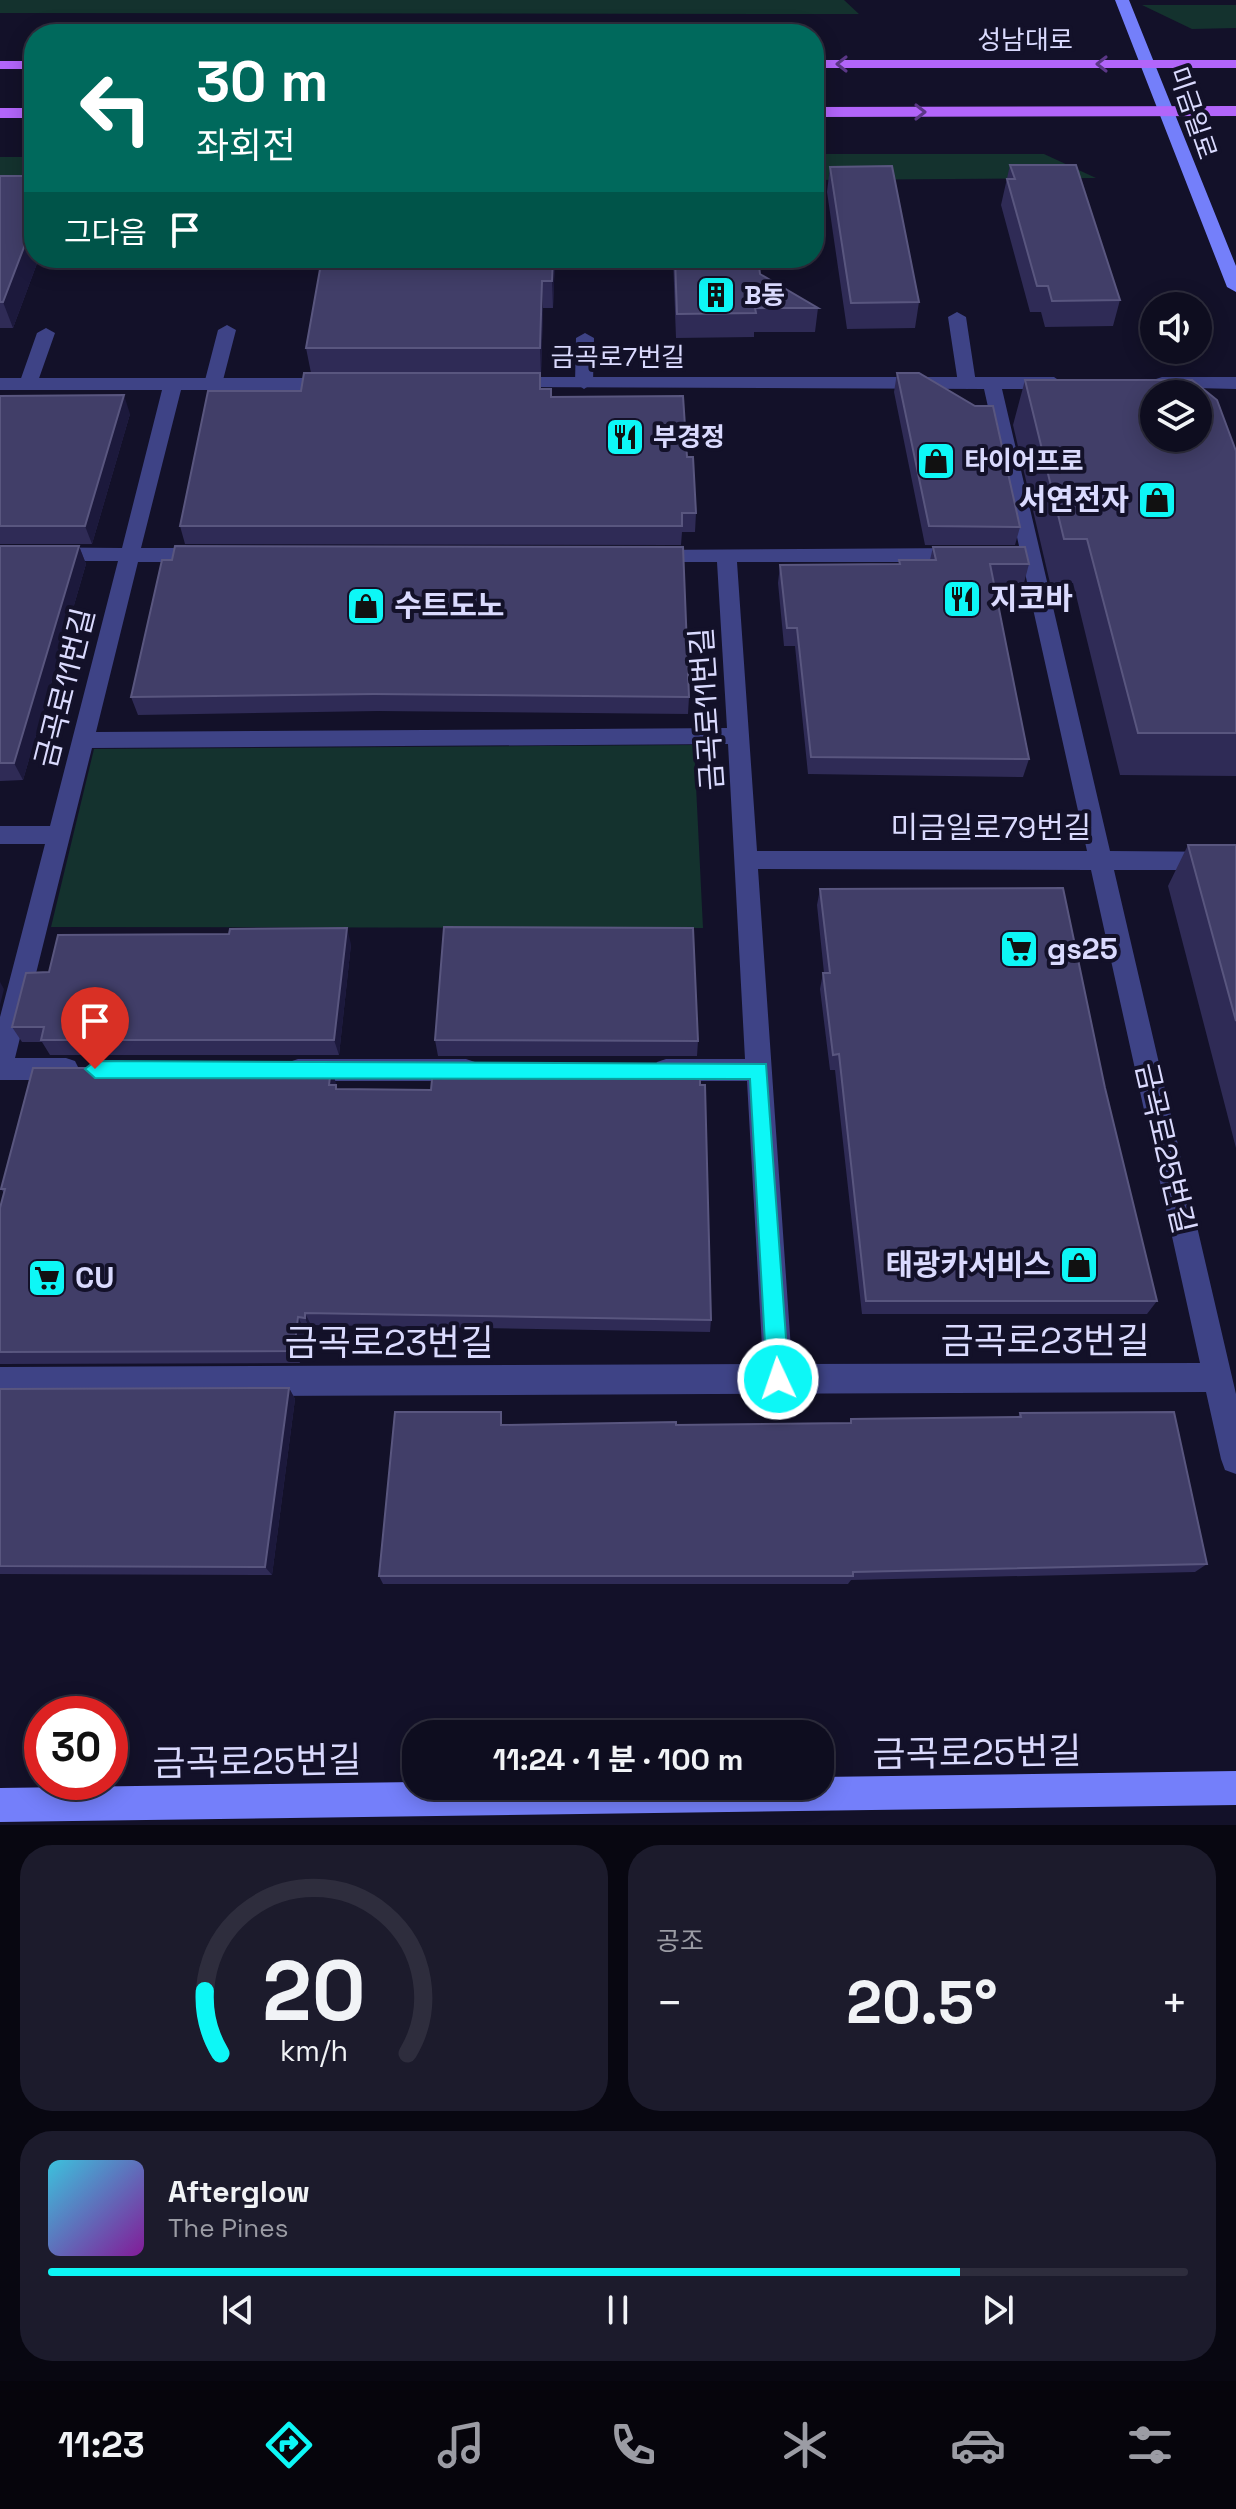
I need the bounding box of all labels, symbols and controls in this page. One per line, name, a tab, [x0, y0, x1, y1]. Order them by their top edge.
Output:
street label: 성남대로	[977, 23, 1073, 57]
text: 30 m	[196, 46, 328, 117]
one-way arrow	[835, 55, 848, 73]
one-way arrow	[1095, 55, 1108, 73]
icon: left	[64, 56, 168, 160]
street label: 미금일로	[1161, 62, 1225, 164]
one-way arrow	[914, 103, 927, 121]
text: 좌회전	[196, 123, 295, 169]
icon: arrive	[163, 208, 207, 252]
text: 그다음	[64, 213, 147, 252]
building icon: B동	[695, 274, 737, 316]
place label: B동	[744, 278, 785, 312]
map controls	[1140, 292, 1212, 452]
button: sound	[1140, 292, 1212, 364]
street label: 금곡로7번길	[551, 340, 685, 374]
button: layers	[1140, 380, 1212, 452]
restaurant icon: 부경정	[604, 416, 646, 458]
place label: 부경정	[653, 420, 725, 454]
shop icon: 타이어프로	[915, 440, 957, 482]
place label: 타이어프로	[964, 444, 1084, 478]
shop icon: 서연전자	[1136, 479, 1178, 521]
place label: 서연전자	[1019, 480, 1129, 519]
restaurant icon: 지코바	[941, 578, 983, 620]
place label: 지코바	[990, 579, 1073, 618]
shop icon: 수트도노	[345, 585, 387, 627]
place label: 수트도노	[394, 586, 504, 625]
street label: 금곡로11번길	[26, 604, 103, 772]
street label: 금곡로11번길	[681, 626, 732, 792]
street label: 미금일로79번길	[891, 808, 1091, 847]
supermarket icon: gs25	[998, 928, 1040, 970]
place label: gs25	[1047, 929, 1118, 968]
pin	[61, 987, 129, 1069]
icon: arrive	[73, 999, 117, 1043]
street label: 금곡로25번길	[1127, 1059, 1204, 1237]
shop icon: 태광카서비스	[1058, 1244, 1100, 1286]
place label: 태광카서비스	[885, 1245, 1051, 1284]
supermarket icon: CU	[26, 1257, 68, 1299]
place label: CU	[75, 1258, 114, 1297]
street label: 금곡로23번길	[941, 1318, 1149, 1364]
street label: 금곡로23번길	[285, 1320, 493, 1366]
position arrow	[736, 1337, 820, 1421]
speed limit sign: 30	[24, 1696, 128, 1800]
street label: 금곡로25번길	[872, 1728, 1082, 1778]
street label: 금곡로25번길	[152, 1737, 362, 1787]
text: 11:24 · 1 분 · 100 m	[493, 1740, 743, 1779]
text: 공조	[656, 1924, 704, 1958]
text: 20	[262, 1938, 366, 2044]
text: 20.5°	[846, 1964, 998, 2041]
text: −	[656, 1975, 683, 2031]
text: +	[1161, 1975, 1188, 2031]
text: km/h	[280, 2033, 348, 2069]
text: Afterglow	[168, 2172, 310, 2211]
text: The Pines	[168, 2211, 288, 2245]
icon: previous	[216, 2288, 260, 2332]
icon: pause	[596, 2288, 640, 2332]
icon: next	[976, 2288, 1020, 2332]
icon: directions	[261, 2417, 317, 2473]
icon: music	[433, 2417, 489, 2473]
icon: phone	[605, 2417, 661, 2473]
icon: climate	[777, 2417, 833, 2473]
icon: car	[950, 2417, 1006, 2473]
icon: filters	[1122, 2417, 1178, 2473]
text: 11:23	[58, 2422, 145, 2468]

